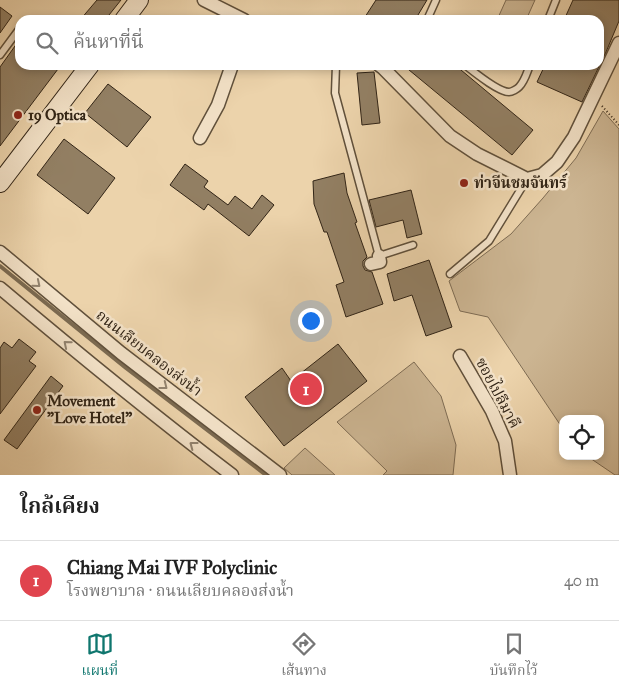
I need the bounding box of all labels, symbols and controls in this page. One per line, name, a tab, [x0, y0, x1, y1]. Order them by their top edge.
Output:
search box	[15, 15, 604, 70]
icon: search	[33, 29, 61, 57]
text: ค้นหาที่นี่	[73, 30, 144, 53]
place label: 19 Optica	[28, 106, 87, 125]
marker: 19 Optica	[12, 109, 24, 121]
place label: ท่าจีนชมจันทร์	[474, 173, 568, 192]
marker: ท่าจีนชมจันทร์	[458, 177, 470, 189]
one-way arrow	[32, 278, 41, 287]
street label: ถนนเลียบคลองส่งน้ำ	[92, 304, 207, 400]
your location	[298, 308, 324, 334]
one-way arrow	[63, 340, 72, 349]
street label: ซอยไปลีมาคี	[472, 354, 526, 431]
pin: 1	[290, 370, 322, 408]
one-way arrow	[158, 380, 168, 389]
place label: Movement "Love Hotel"	[47, 392, 132, 427]
marker: Movement "Love Hotel"	[31, 404, 43, 416]
map controls	[559, 415, 604, 460]
button: locate	[559, 415, 604, 460]
one-way arrow	[190, 442, 199, 451]
text: ใกล้เคียง	[20, 493, 100, 519]
text: Chiang Mai IVF Polyclinic	[67, 556, 277, 579]
text: 1	[33, 571, 39, 590]
text: 40 m	[564, 571, 599, 590]
text: โรงพยาบาล · ถนนเลียบคลองส่งน้ำ	[67, 581, 294, 600]
tab: แผนที่	[82, 630, 118, 682]
tab: เส้นทาง	[281, 630, 327, 682]
tab: บันทึกไว้	[490, 630, 538, 682]

